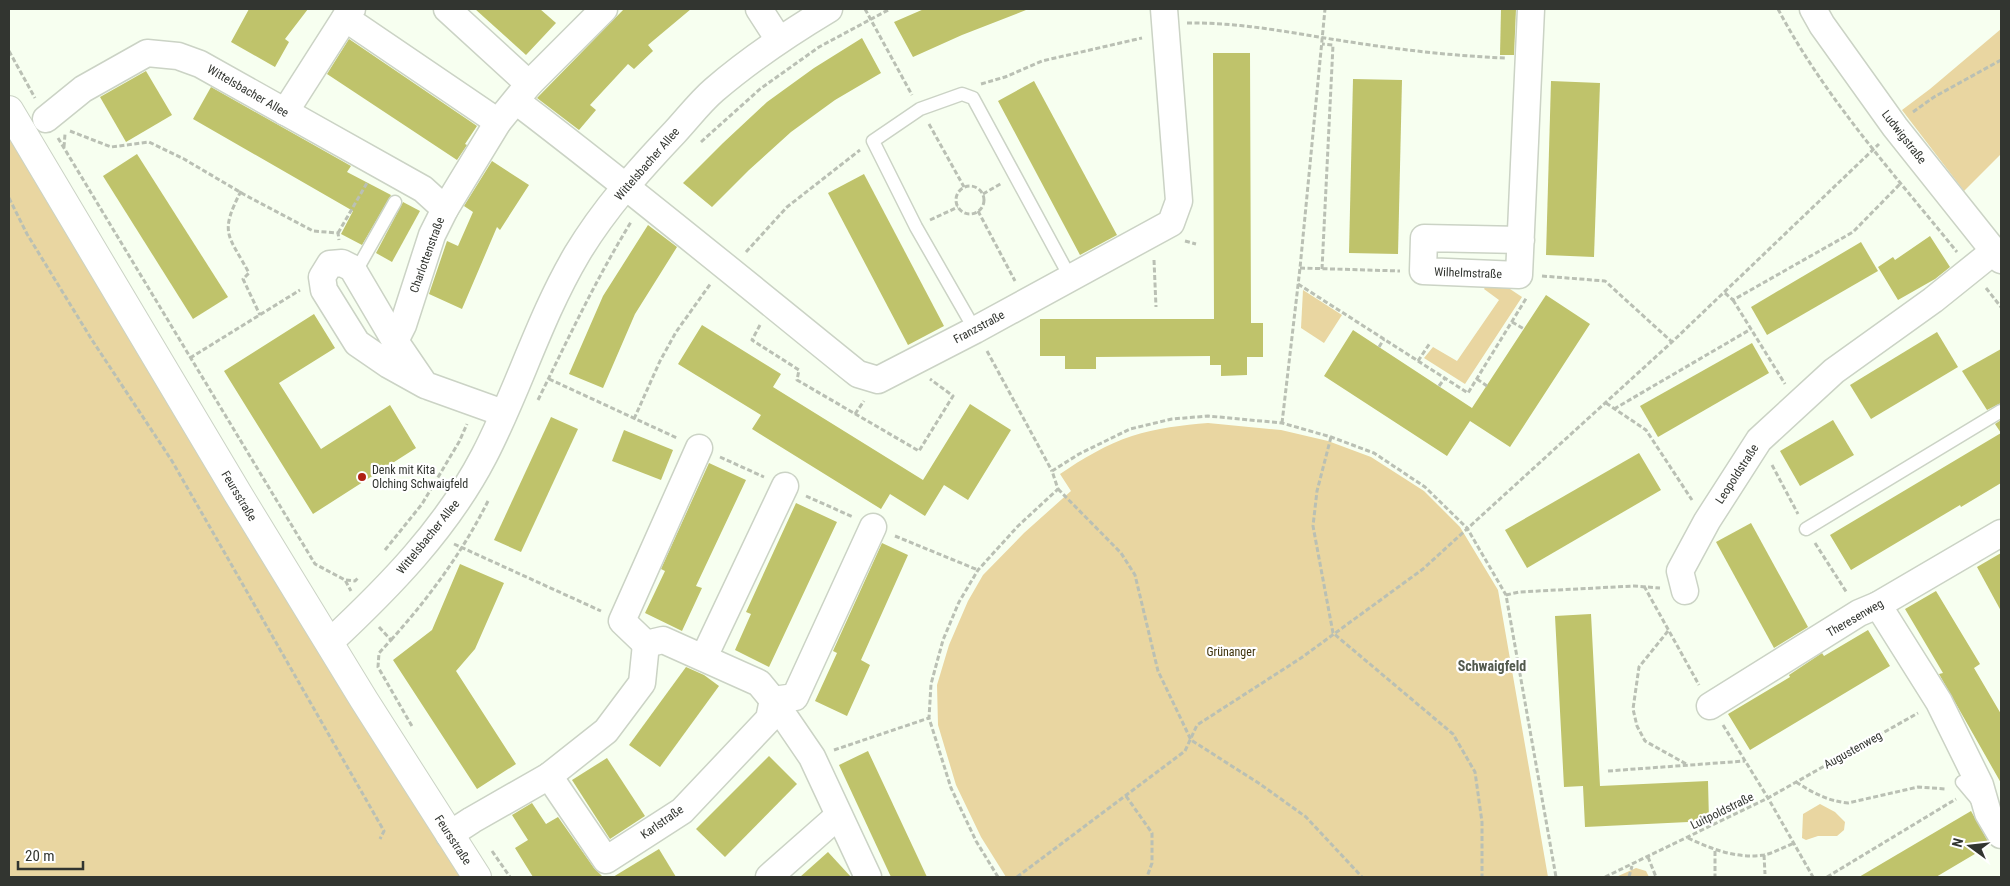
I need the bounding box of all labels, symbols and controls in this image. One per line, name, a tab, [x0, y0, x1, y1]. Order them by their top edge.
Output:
street label: Wittelsbacher Allee	[205, 62, 291, 120]
street label: Ludwigstraße	[1879, 108, 1929, 167]
street label: Wittelsbacher Allee	[612, 125, 683, 203]
street label: Charlottenstraße	[407, 215, 447, 295]
street label: Wilhelmstraße	[1434, 265, 1503, 281]
street label: Franzstraße	[951, 308, 1007, 346]
street label: Leopoldstraße	[1713, 441, 1762, 506]
place label: Denk mit Kita Olching Schwaigfeld	[372, 463, 468, 491]
street label: Feursstraße	[219, 468, 260, 524]
marker: Denk mit Kita Olching Schwaigfeld	[356, 471, 368, 483]
street label: Wittelsbacher Allee	[394, 497, 462, 577]
street label: Theresenweg	[1824, 596, 1886, 640]
park label: Grünanger	[1206, 645, 1256, 659]
district label: Schwaigfeld	[1458, 658, 1526, 674]
street label: Augustenweg	[1822, 728, 1885, 772]
street label: Luitpoldstraße	[1688, 790, 1756, 832]
street label: Karlstraße	[638, 802, 686, 842]
street label: Feursstraße	[432, 813, 474, 868]
north arrow	[1945, 821, 1995, 871]
text: N	[1949, 836, 1966, 849]
scale bar	[18, 838, 82, 870]
text: 20 m	[25, 847, 55, 865]

